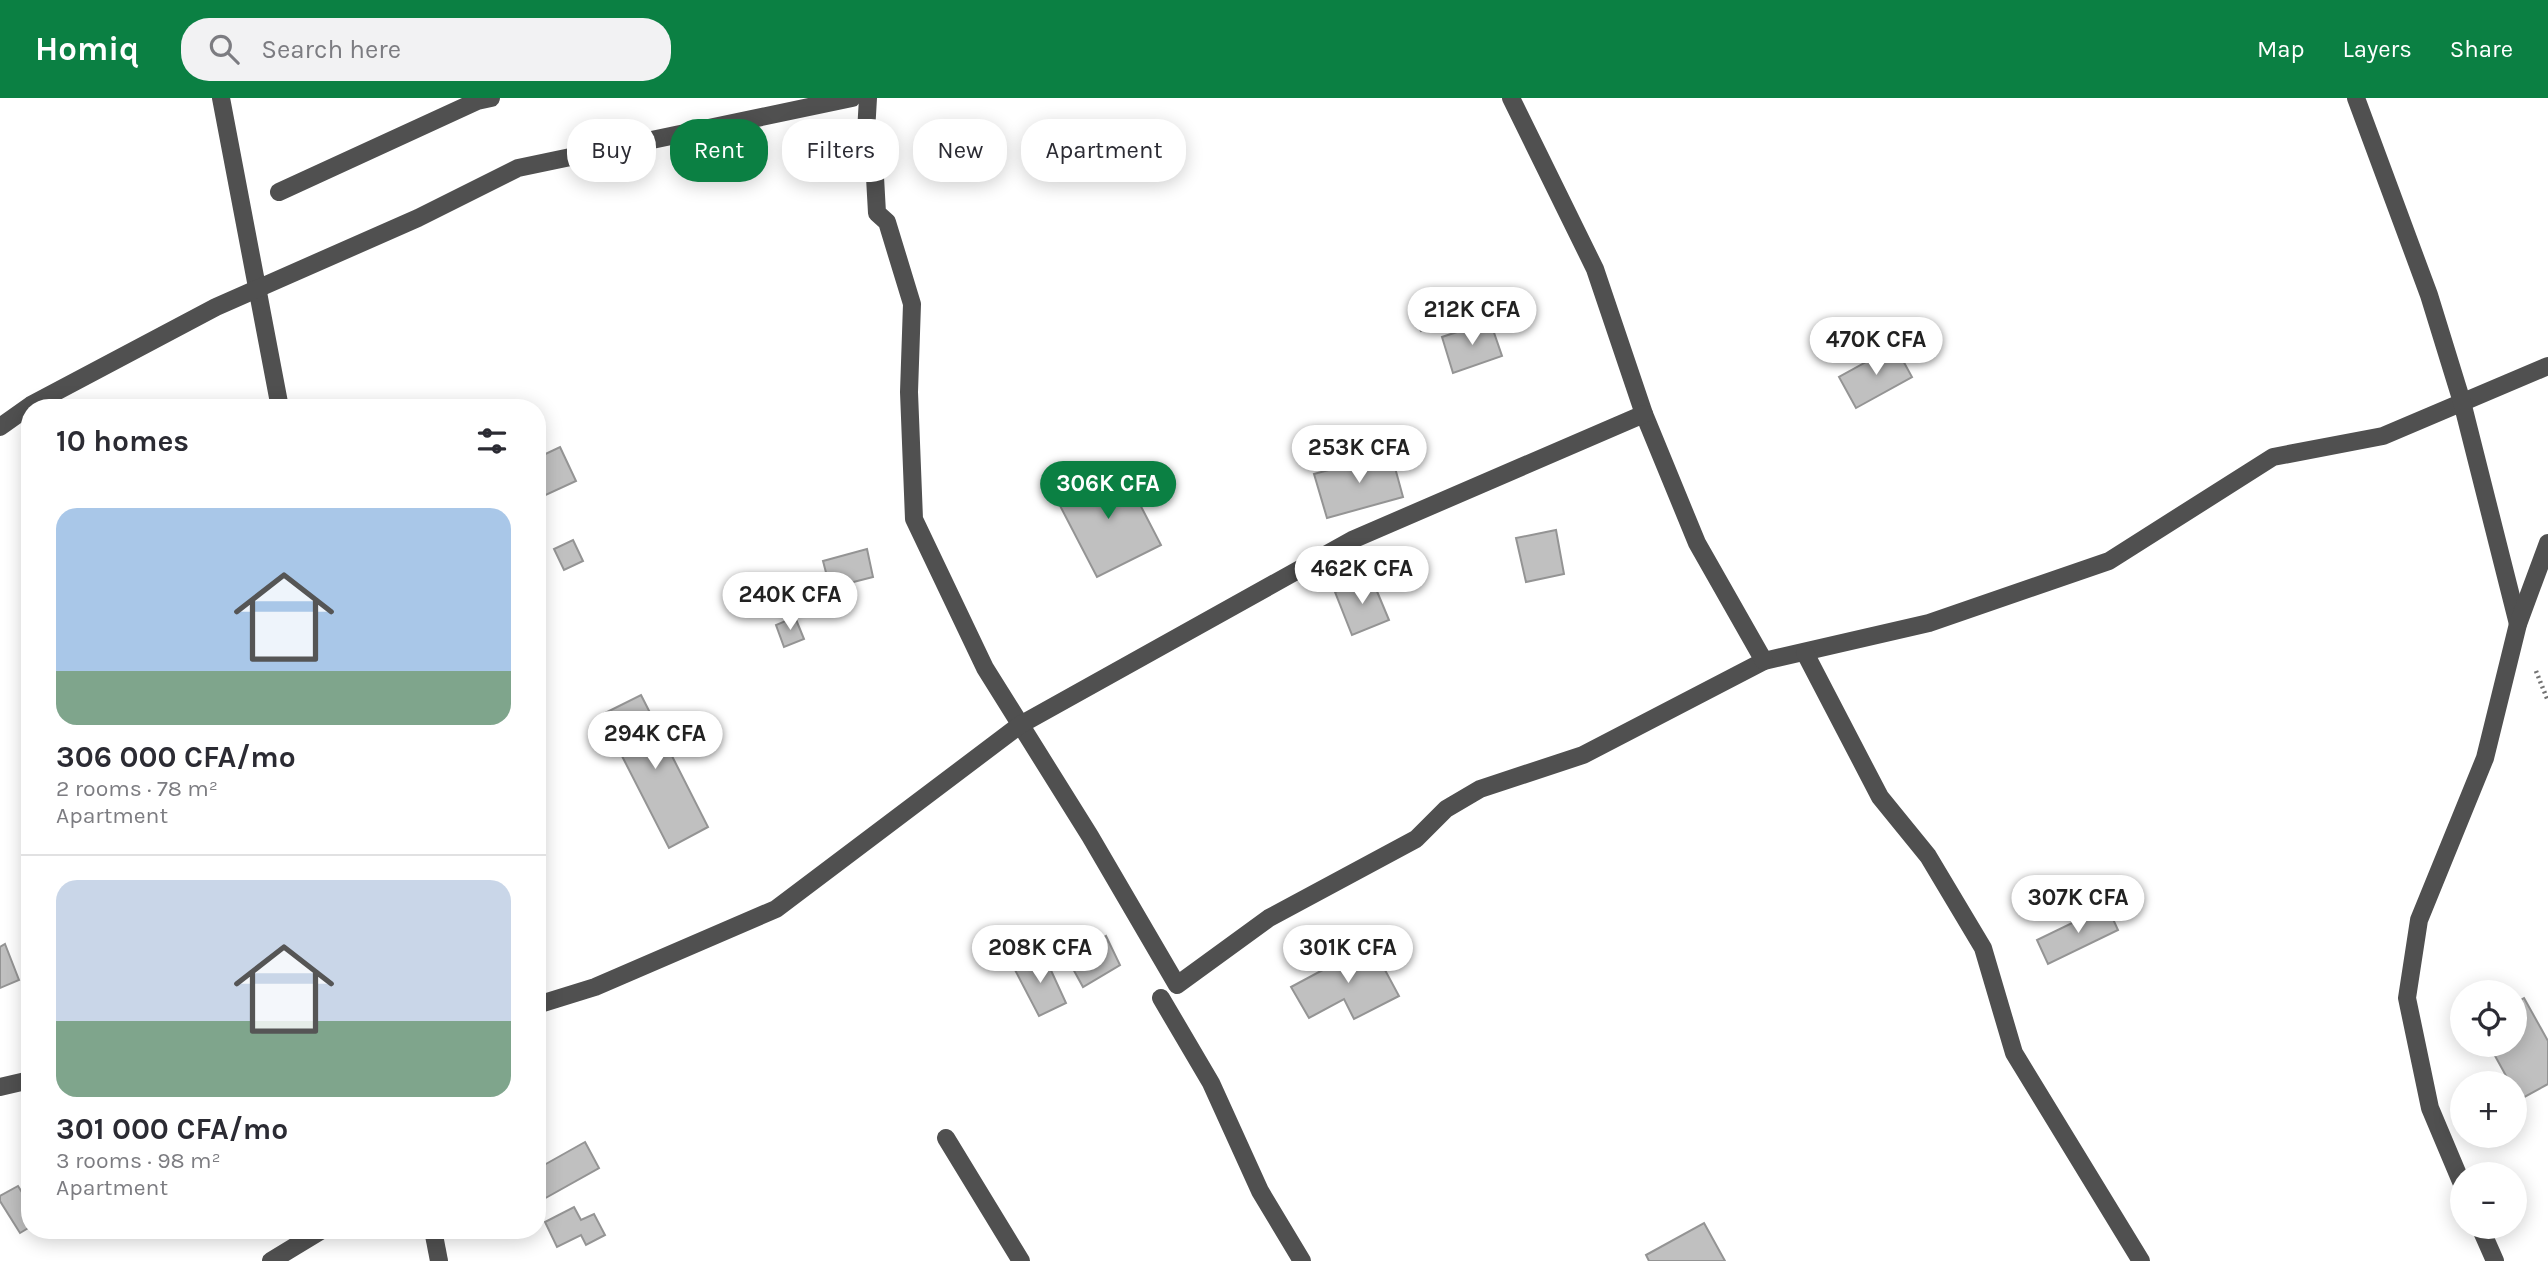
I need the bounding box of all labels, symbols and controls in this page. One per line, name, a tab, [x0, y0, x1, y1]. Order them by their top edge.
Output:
search box	[181, 18, 671, 81]
text: Homiq	[35, 30, 139, 68]
icon: search	[205, 30, 243, 68]
text: Search here	[261, 34, 401, 65]
text: Map	[2257, 35, 2305, 63]
text: Layers	[2343, 35, 2412, 63]
text: Share	[2450, 35, 2513, 63]
chip: Buy	[567, 119, 656, 182]
chip: Rent	[670, 119, 768, 182]
chip: Filters	[782, 119, 899, 182]
chip: New	[913, 119, 1007, 182]
chip: Apartment	[1021, 119, 1186, 182]
pin: 212K CFA	[1400, 288, 1544, 347]
text: 212K CFA	[1424, 296, 1520, 323]
pin: 470K CFA	[1804, 317, 1948, 377]
text: 470K CFA	[1826, 326, 1926, 353]
icon: filters	[473, 422, 511, 460]
text: 10 homes	[56, 423, 189, 459]
pin: 253K CFA	[1287, 426, 1431, 485]
text: 253K CFA	[1308, 434, 1410, 461]
pin: 306K CFA	[1036, 462, 1180, 521]
text: 306K CFA	[1056, 470, 1160, 497]
pin: 462K CFA	[1290, 546, 1434, 606]
icon: home	[221, 554, 347, 680]
text: 462K CFA	[1311, 555, 1413, 582]
pin: 240K CFA	[718, 573, 862, 632]
text: 240K CFA	[738, 581, 842, 608]
pin: 294K CFA	[583, 712, 727, 771]
text: 294K CFA	[604, 720, 706, 747]
text: 306 000 CFA/mo	[56, 739, 296, 775]
text: 2 rooms · 78 m²	[56, 775, 218, 802]
text: Apartment	[56, 802, 168, 829]
pin: 307K CFA	[2006, 876, 2150, 935]
text: 307K CFA	[2027, 884, 2129, 911]
icon: home	[221, 926, 347, 1052]
pin: 208K CFA	[968, 926, 1112, 985]
pin: 301K CFA	[1276, 926, 1420, 985]
text: 208K CFA	[988, 934, 1092, 961]
text: 301K CFA	[1299, 934, 1397, 961]
map controls	[2450, 980, 2527, 1239]
button: locate	[2450, 980, 2527, 1057]
button: +	[2450, 1071, 2527, 1148]
text: 301 000 CFA/mo	[56, 1111, 288, 1147]
text: 3 rooms · 98 m²	[56, 1147, 221, 1174]
button: −	[2450, 1162, 2527, 1239]
text: Apartment	[56, 1174, 168, 1201]

